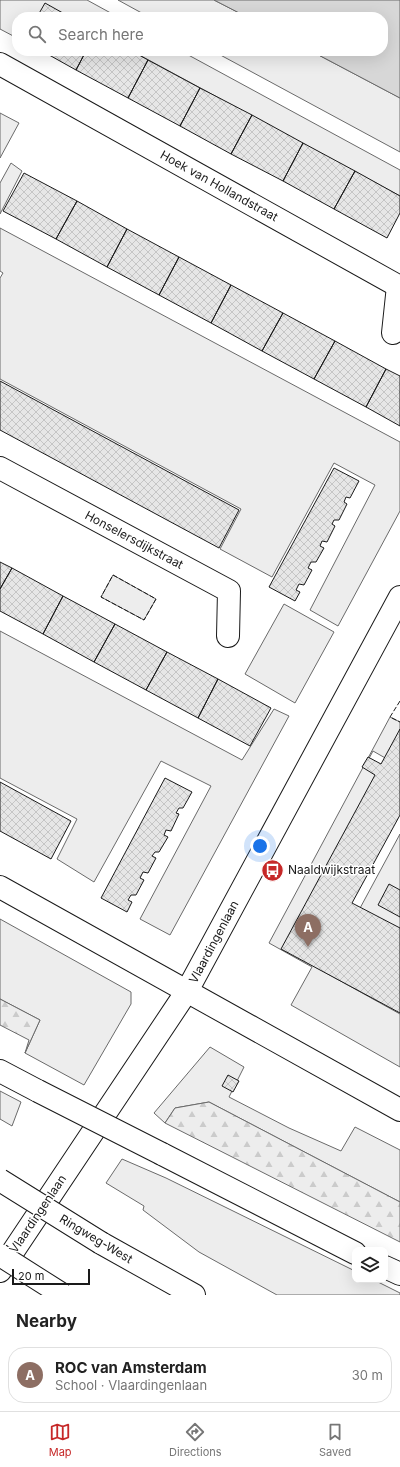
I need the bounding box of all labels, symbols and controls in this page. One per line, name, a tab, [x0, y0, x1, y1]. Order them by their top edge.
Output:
search box	[12, 12, 388, 56]
icon: search	[26, 23, 48, 45]
text: Search here	[58, 25, 144, 44]
street label: Hoek van Hollandstraat	[158, 147, 281, 224]
street label: Honselersdijkstraat	[82, 507, 186, 572]
your location	[250, 836, 270, 856]
bus stop icon: Naaldwijkstraat	[259, 857, 285, 883]
place label: Naaldwijkstraat	[288, 862, 375, 877]
street label: Vlaardingenlaan	[186, 898, 242, 986]
pin: A	[295, 914, 321, 947]
street label: Vlaardingenlaan	[6, 1172, 69, 1256]
street label: Ringweg-West	[57, 1211, 136, 1266]
map controls	[352, 1247, 388, 1283]
button: layers	[352, 1247, 388, 1283]
scale bar	[12, 1267, 90, 1286]
text: 20 m	[18, 1269, 44, 1283]
text: Nearby	[16, 1311, 77, 1331]
text: ROC van Amsterdam	[55, 1358, 207, 1377]
text: A	[25, 1367, 35, 1383]
text: 30 m	[352, 1367, 383, 1383]
text: School · Vlaardingenlaan	[55, 1377, 207, 1393]
tab: Map	[49, 1421, 72, 1459]
tab: Directions	[169, 1421, 222, 1459]
tab: Saved	[319, 1421, 351, 1459]

